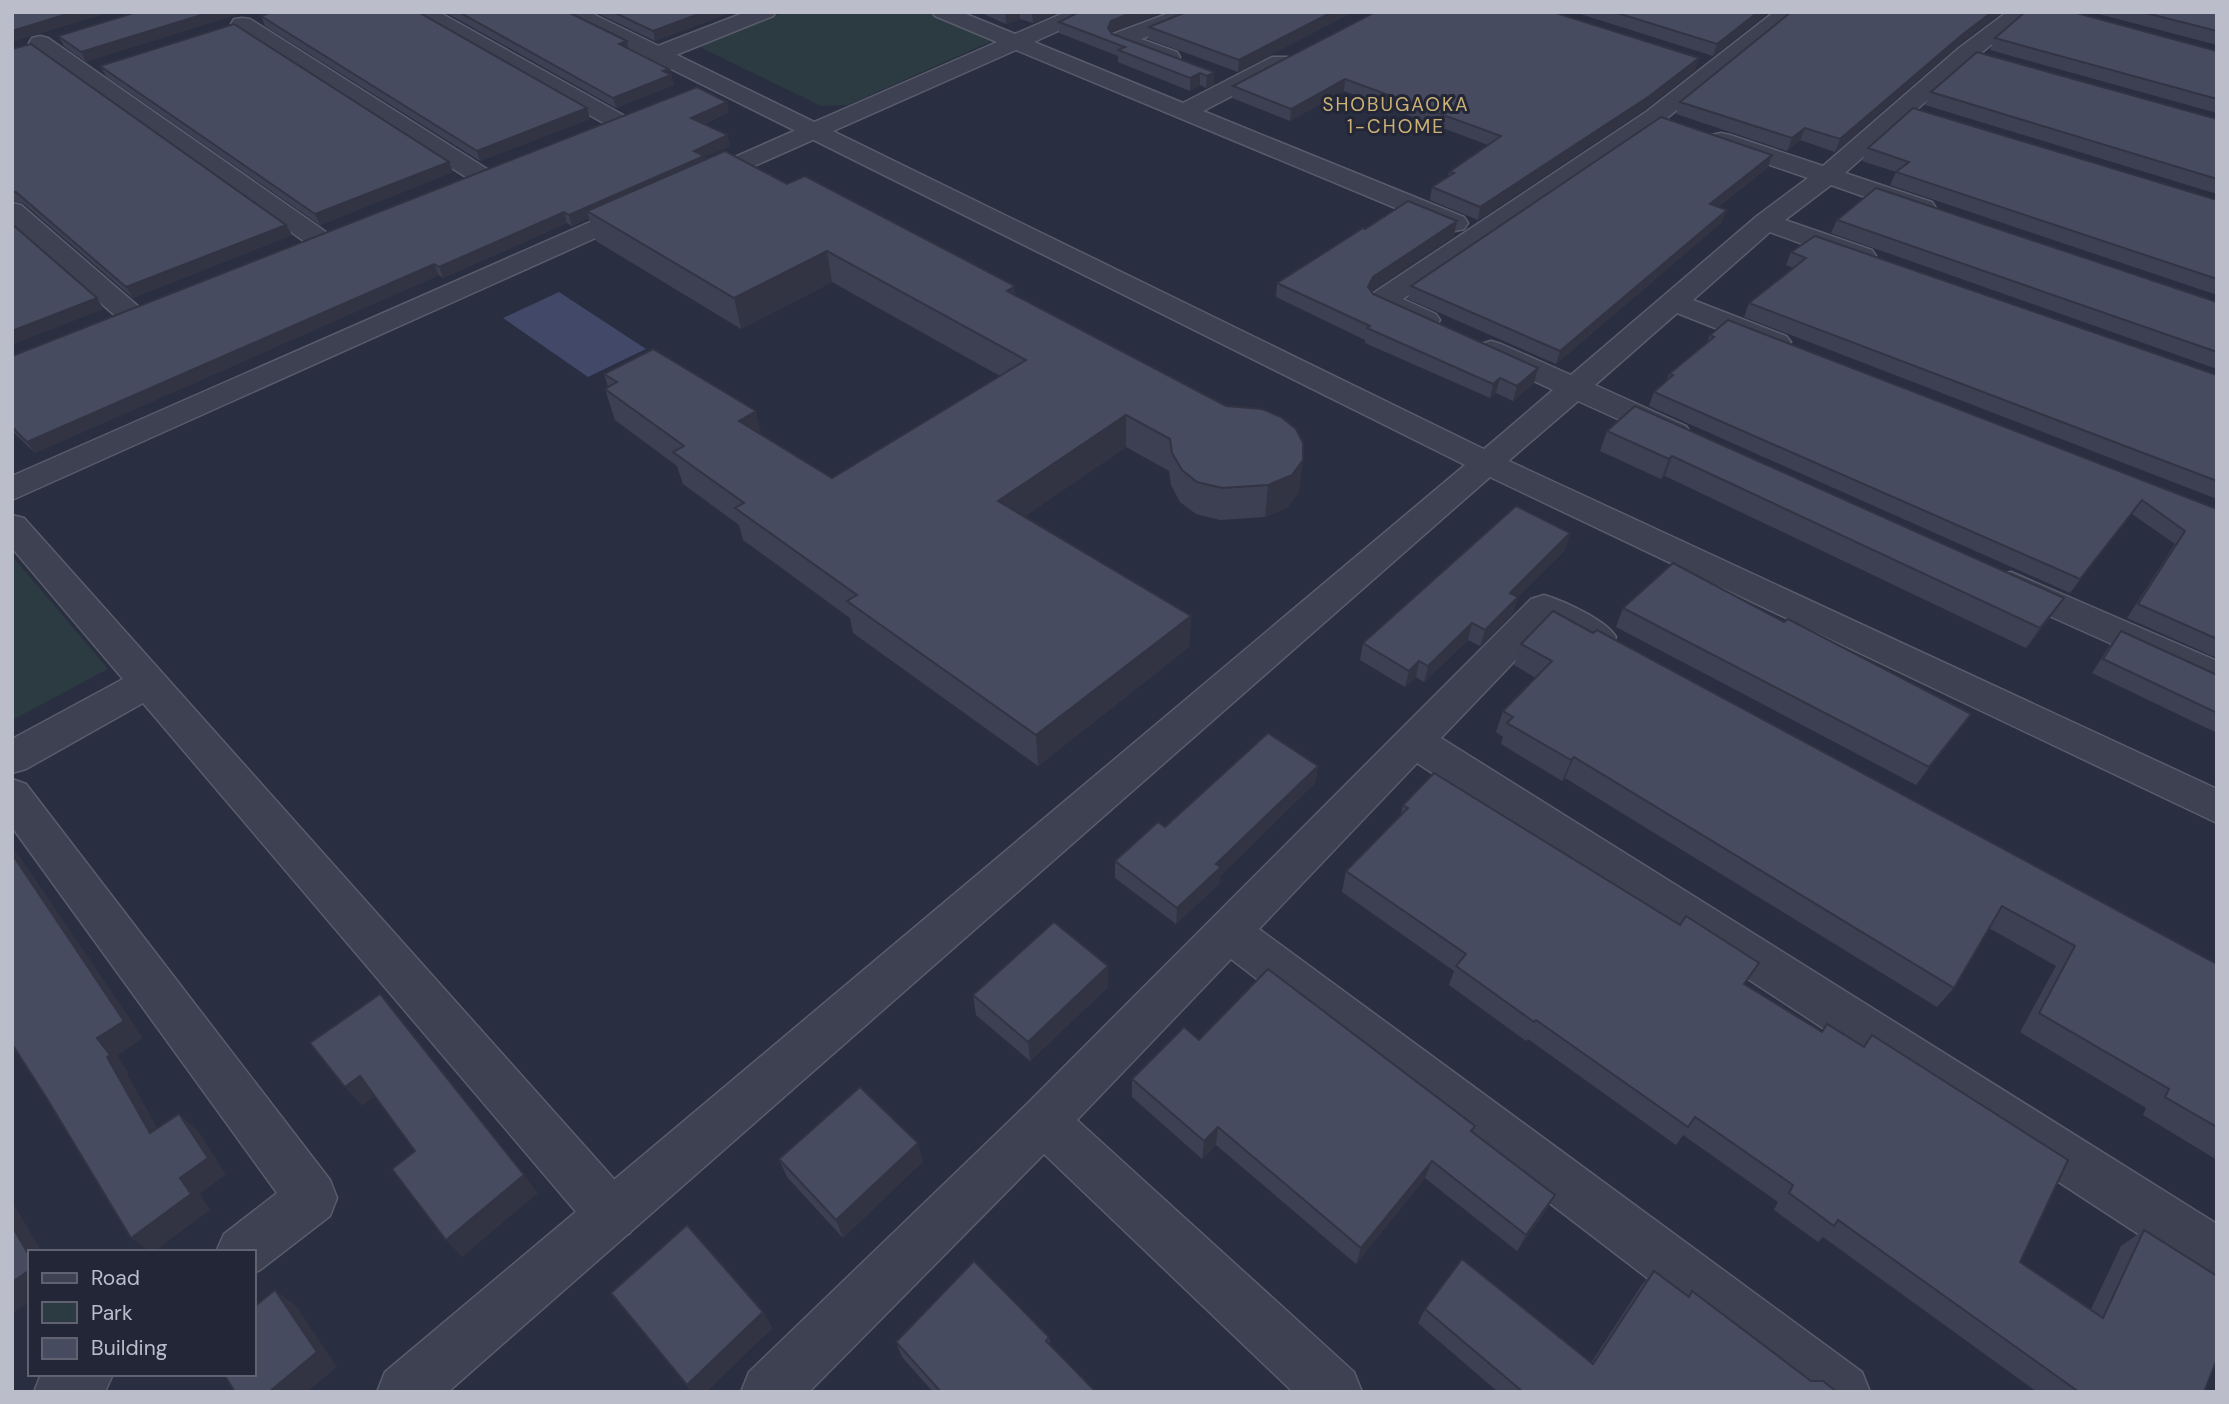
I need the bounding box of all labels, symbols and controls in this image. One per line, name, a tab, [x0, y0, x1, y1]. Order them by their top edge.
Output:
district label: SHOBUGAOKA 1-CHOME	[1322, 92, 1470, 139]
legend	[28, 1250, 256, 1376]
text: Road	[91, 1264, 140, 1292]
text: Park	[91, 1299, 133, 1327]
text: Building	[91, 1334, 168, 1362]

